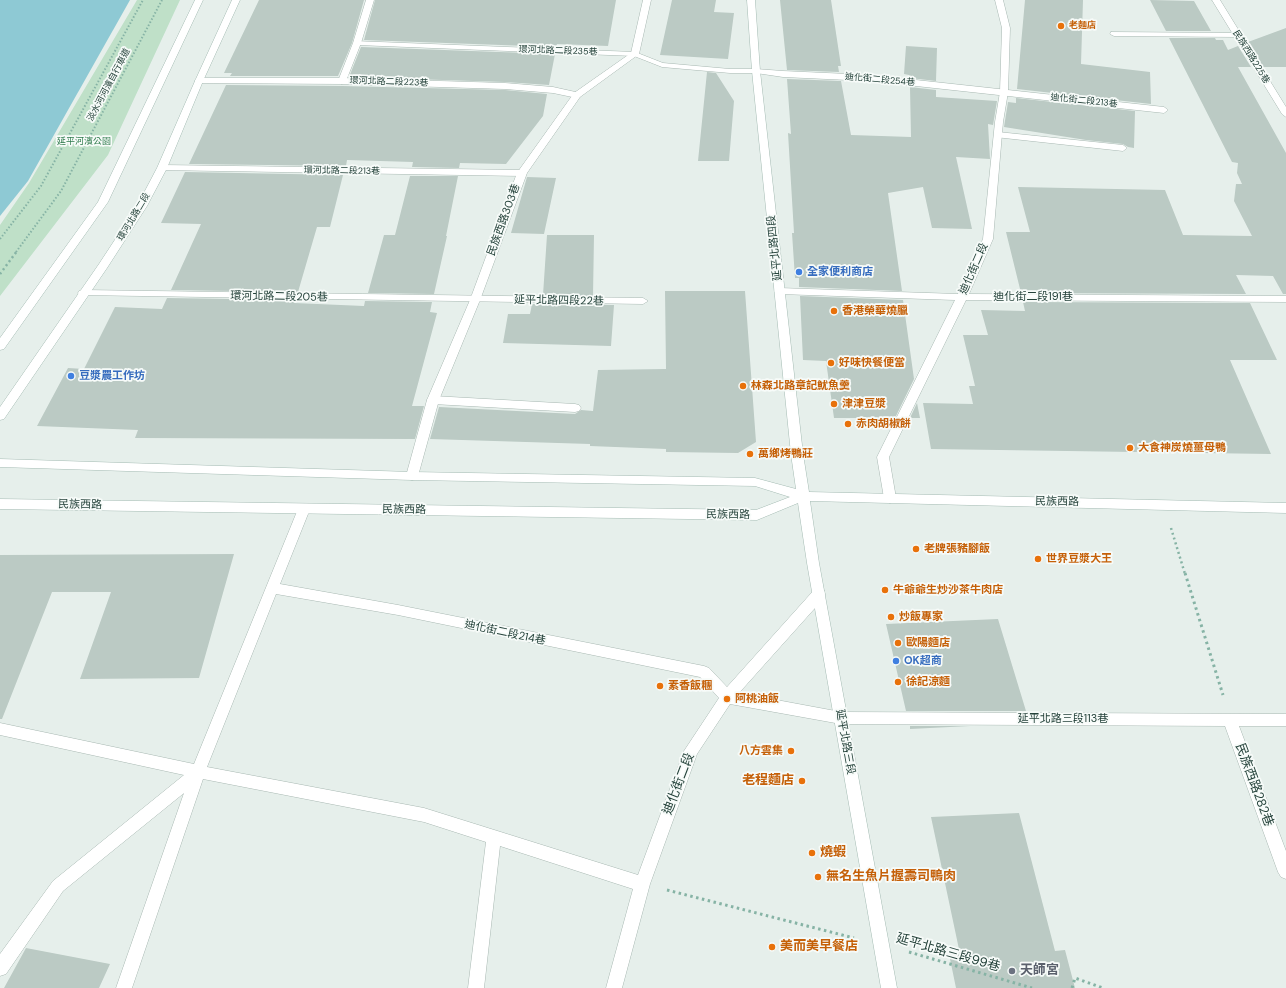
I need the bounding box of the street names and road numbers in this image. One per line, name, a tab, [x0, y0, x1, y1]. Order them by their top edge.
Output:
street label: 民族西路225巷	[1230, 28, 1272, 86]
street label: 環河北路二段235巷	[518, 44, 598, 58]
street label: 淡水河河濱自行車道	[85, 47, 133, 123]
street label: 迪化街二段254巷	[845, 72, 915, 88]
street label: 環河北路二段223巷	[349, 75, 429, 89]
street label: 迪化街二段213巷	[1050, 92, 1118, 110]
street label: 環河北路二段213巷	[304, 165, 380, 177]
street label: 民族西路303巷	[485, 182, 523, 258]
street label: 環河北路二段	[115, 191, 153, 243]
street label: 延平北路四段	[765, 214, 785, 282]
street label: 迪化街二段	[957, 241, 991, 297]
street label: 環河北路二段205巷	[230, 290, 328, 304]
street label: 迪化街二段191巷	[993, 290, 1073, 304]
street label: 延平北路四段22巷	[514, 294, 604, 308]
street label: 民族西路	[1035, 495, 1079, 509]
street label: 民族西路	[58, 498, 102, 512]
street label: 民族西路	[382, 503, 426, 517]
street label: 民族西路	[706, 508, 750, 522]
street label: 迪化街二段214巷	[463, 618, 547, 648]
street label: 延平北路三段	[833, 708, 857, 776]
street label: 延平北路三段113巷	[1018, 712, 1108, 726]
street label: 民族西路282巷	[1232, 741, 1276, 829]
street label: 迪化街二段	[660, 751, 698, 817]
street label: 延平北路三段99巷	[894, 931, 1002, 975]

